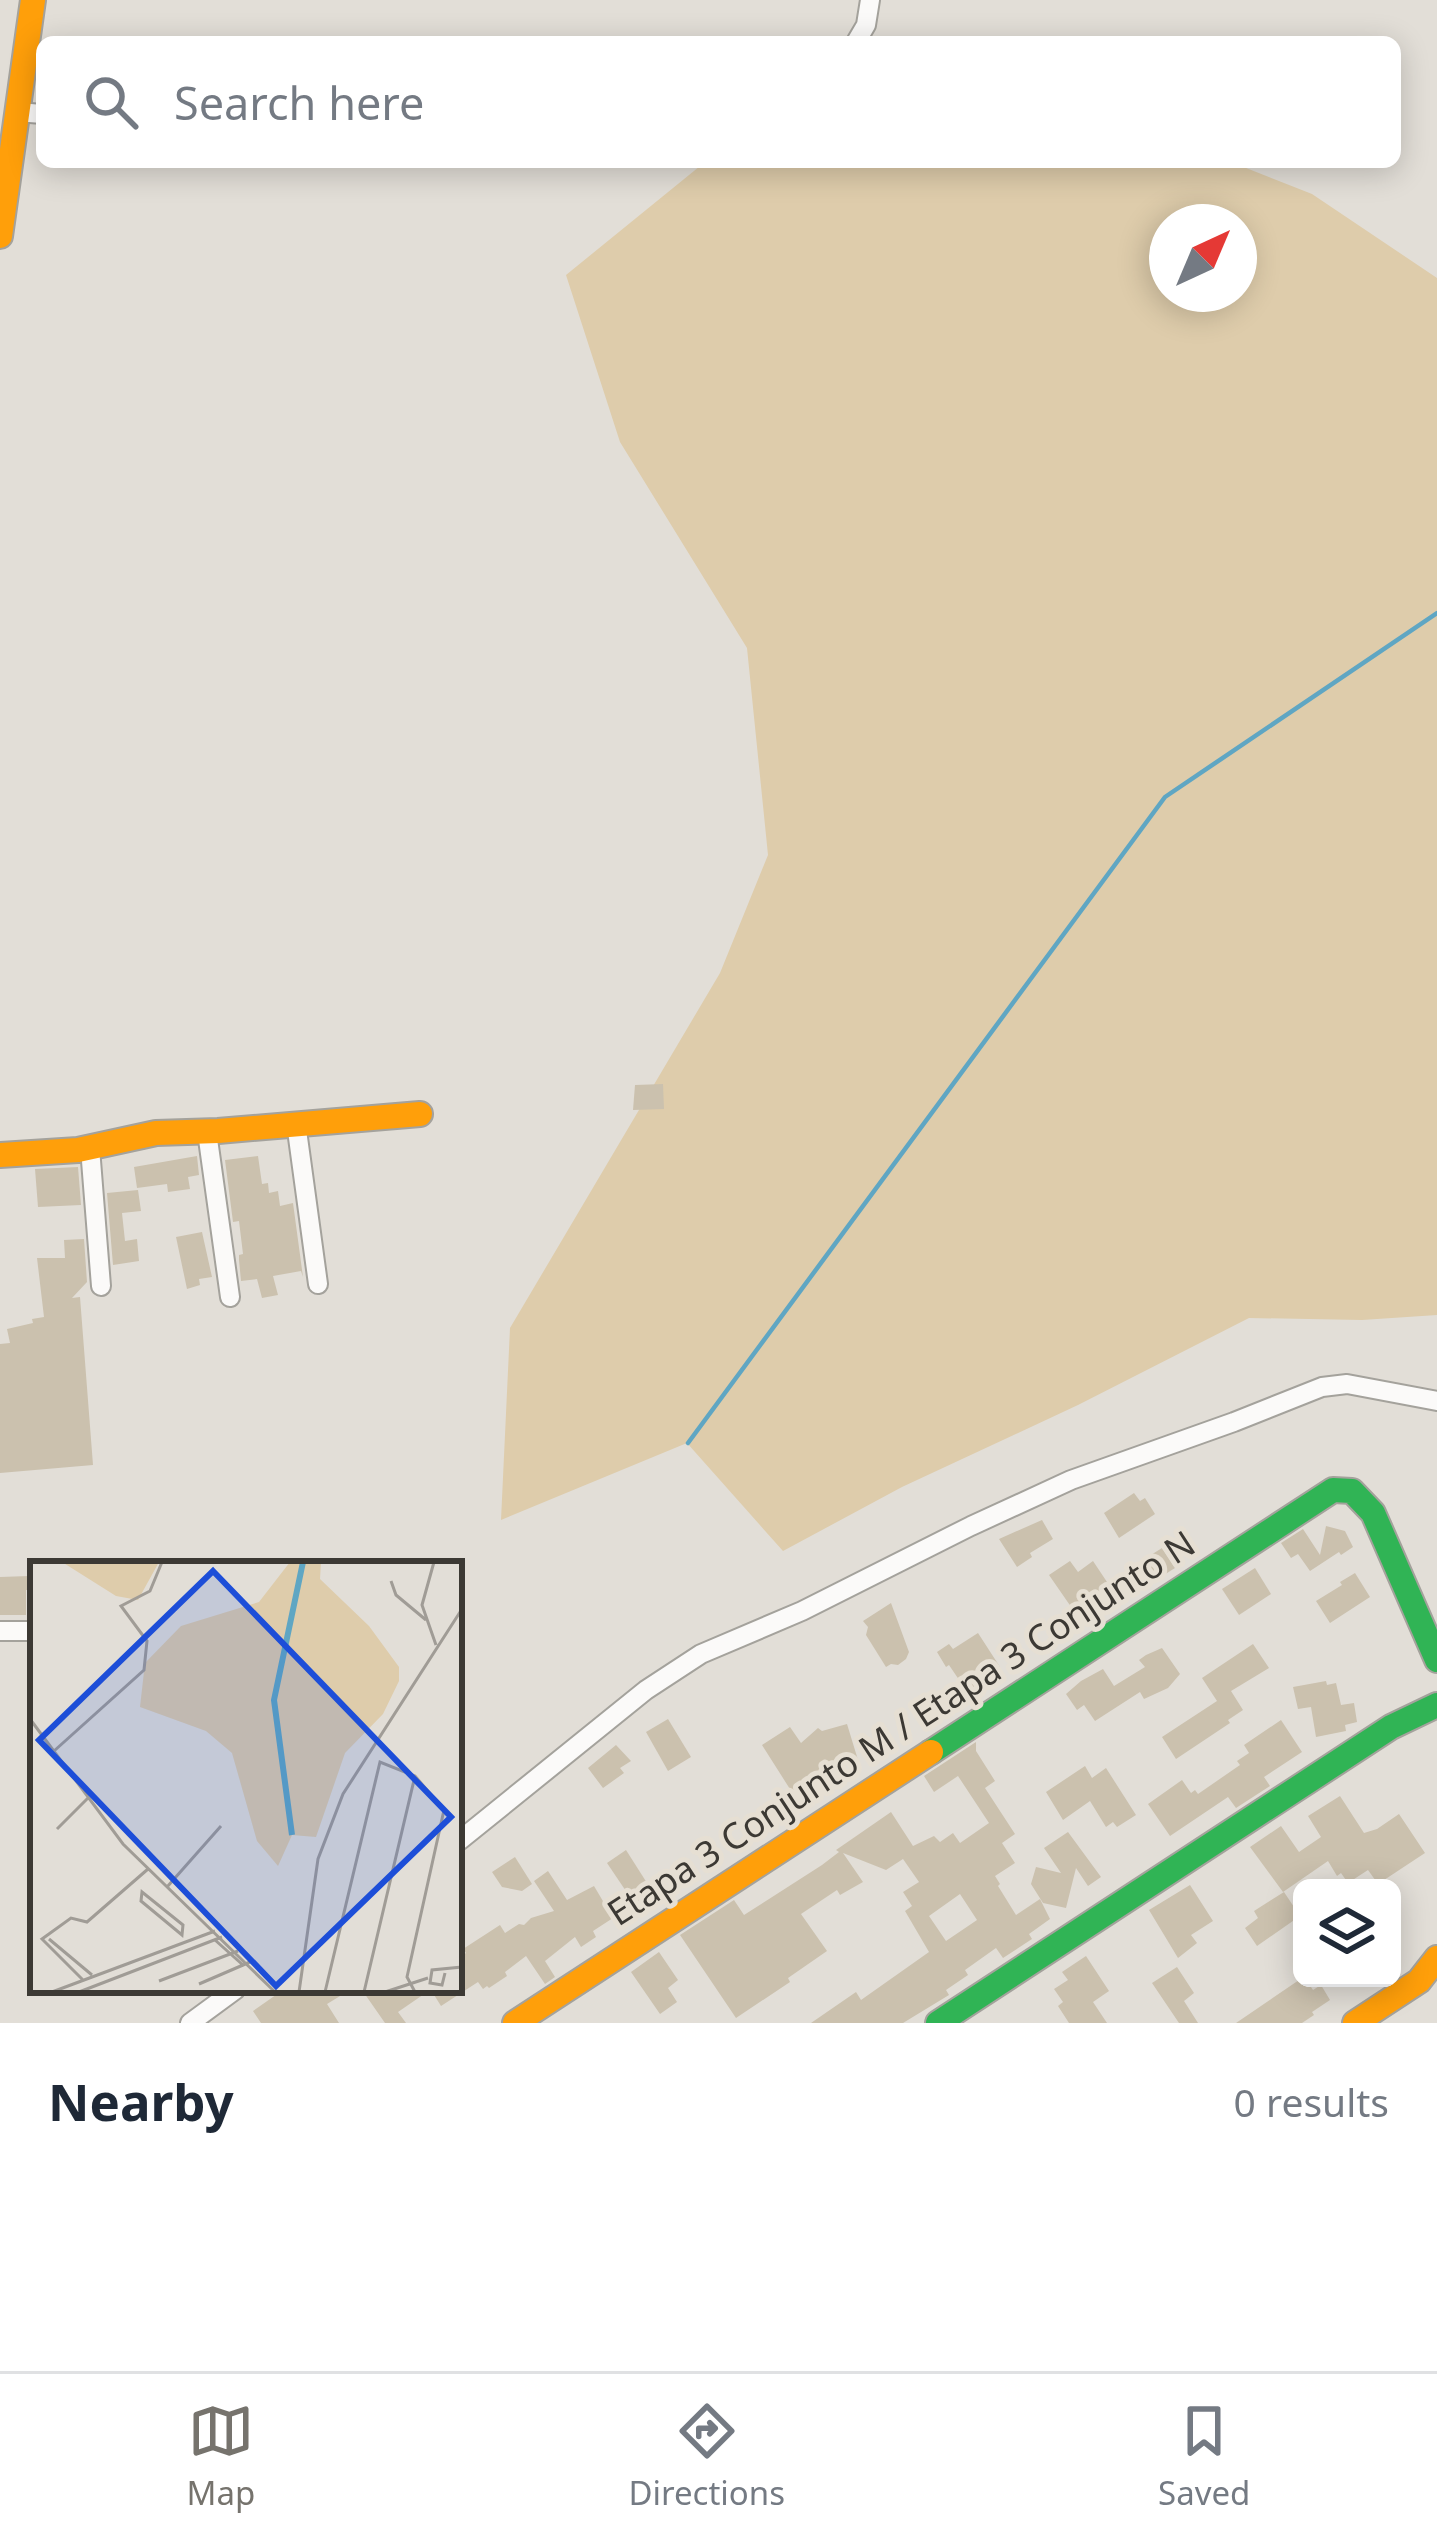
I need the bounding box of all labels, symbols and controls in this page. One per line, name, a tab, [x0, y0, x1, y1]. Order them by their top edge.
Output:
search box	[36, 36, 1401, 168]
icon: search	[78, 69, 144, 135]
text: Search here	[174, 72, 424, 133]
north arrow	[1149, 204, 1257, 312]
street label: Etapa 3 Conjunto M / Etapa 3 Conjunto N	[598, 1519, 1204, 1936]
inset map	[30, 1561, 462, 1993]
map controls	[1293, 1879, 1401, 1987]
button: layers	[1293, 1879, 1401, 1987]
text: Nearby	[48, 2066, 234, 2136]
text: 0 results	[1234, 2075, 1389, 2128]
tab: Map	[187, 2398, 255, 2515]
tab: Directions	[628, 2398, 785, 2515]
tab: Saved	[1158, 2398, 1250, 2515]

